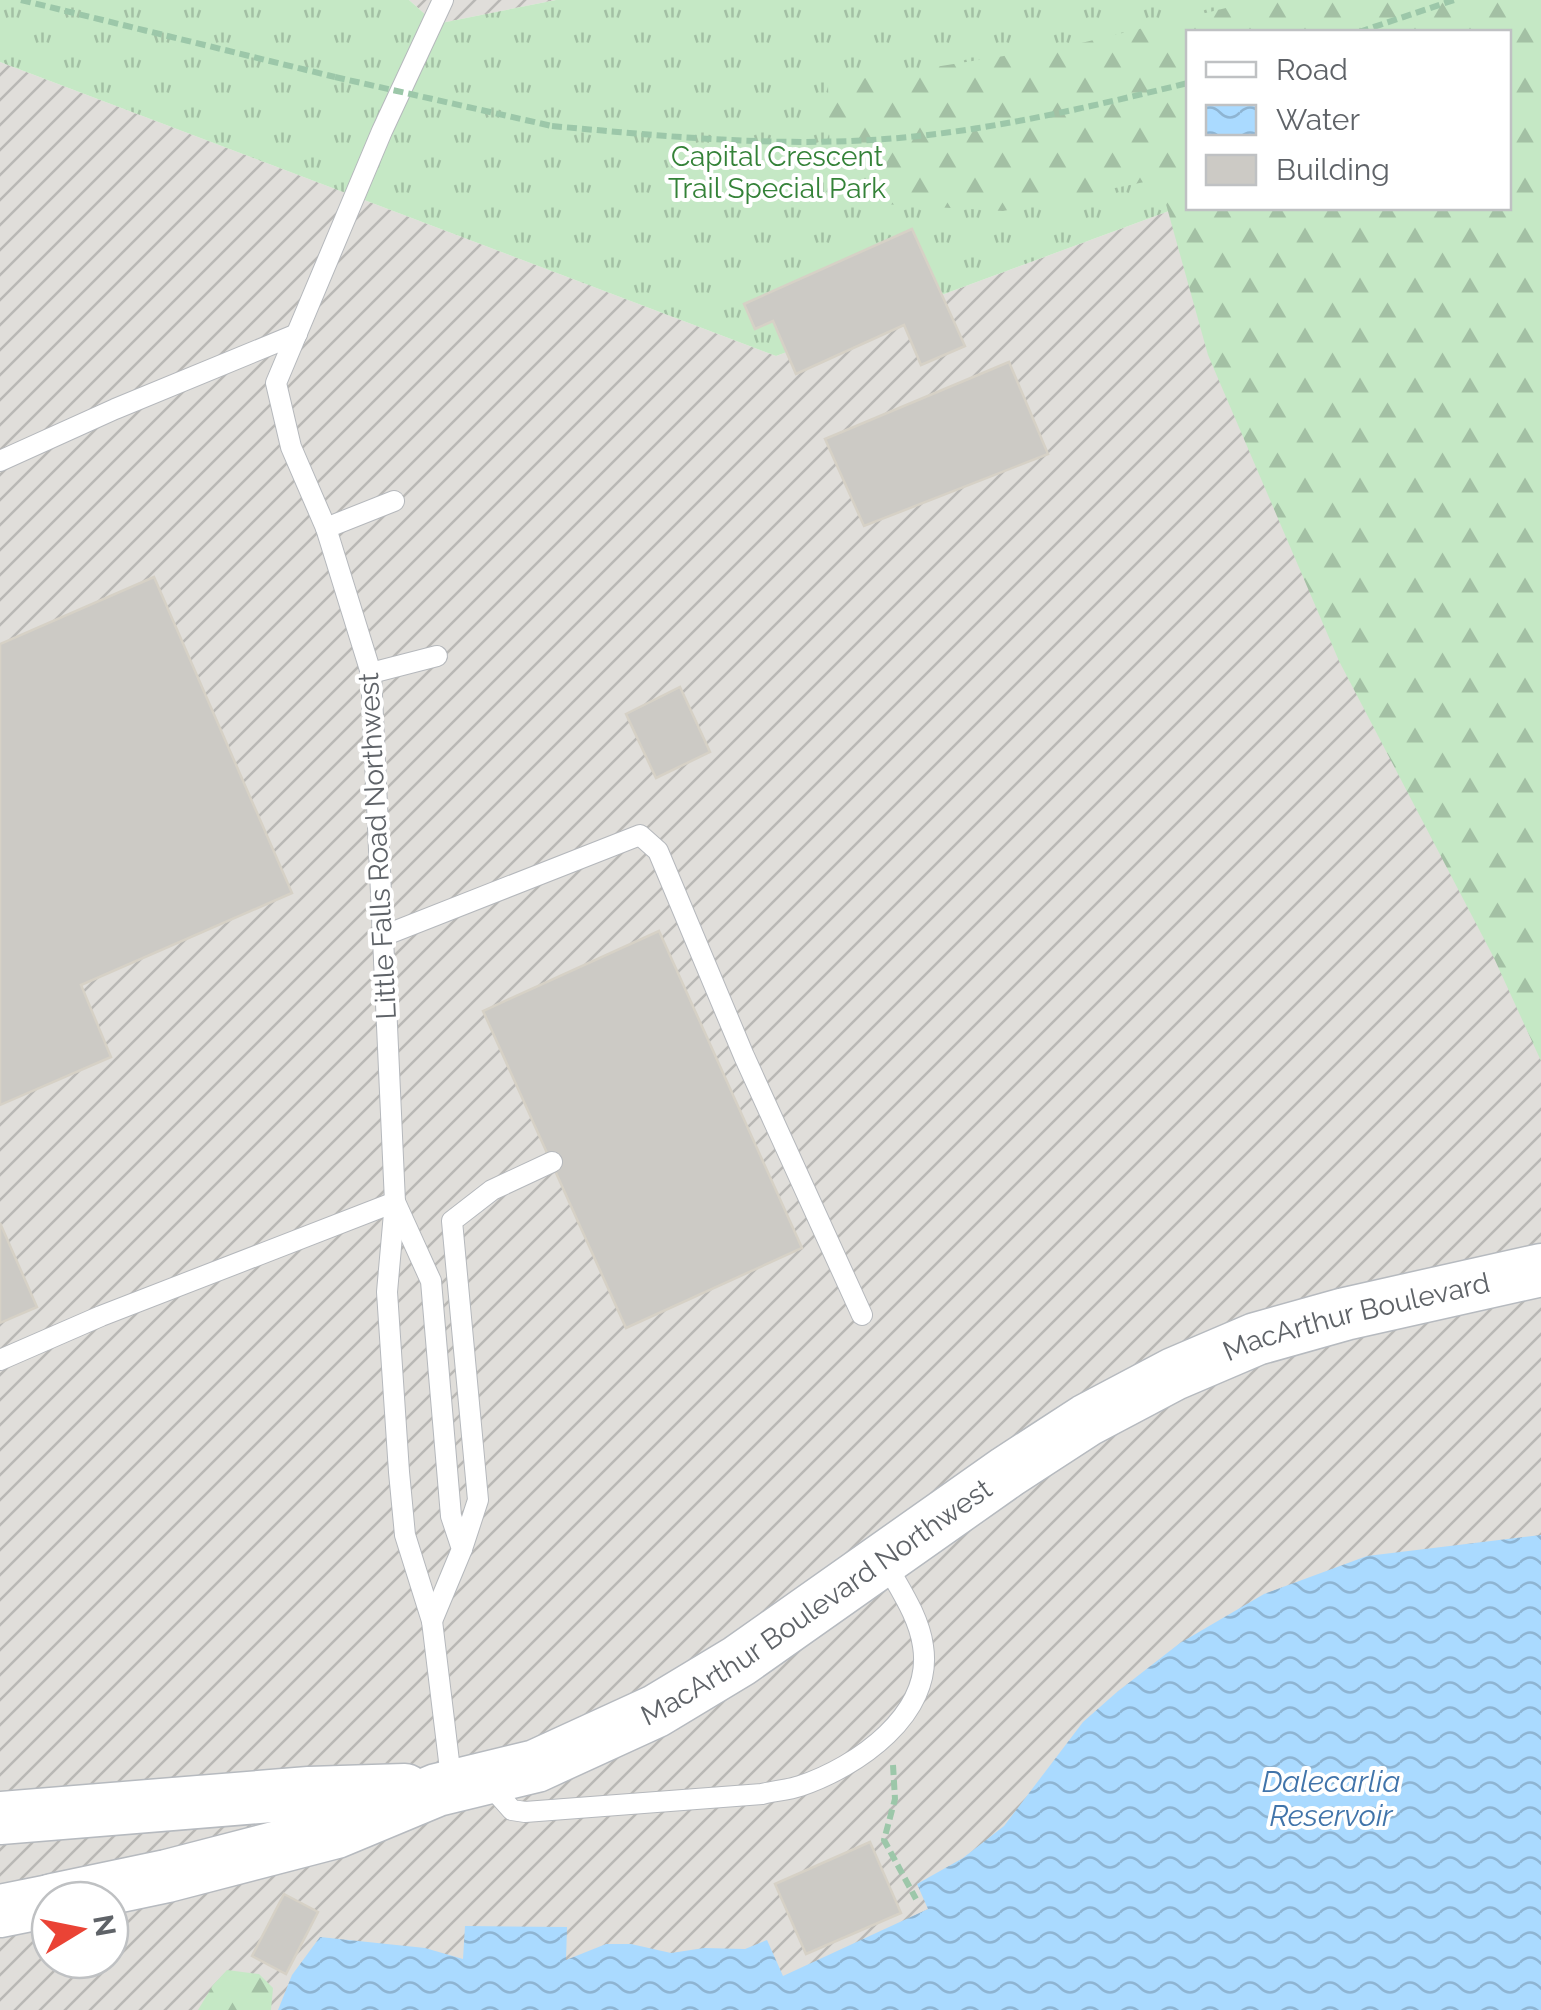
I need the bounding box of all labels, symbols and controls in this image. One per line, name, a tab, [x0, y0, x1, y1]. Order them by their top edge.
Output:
legend	[1186, 30, 1511, 210]
text: Road	[1276, 52, 1348, 87]
text: Water	[1276, 102, 1360, 137]
park label: Capital Crescent Trail Special Park	[668, 140, 886, 205]
text: Building	[1276, 152, 1390, 187]
street label: Little Falls Road Northwest	[352, 671, 403, 1020]
street label: MacArthur Boulevard	[1218, 1266, 1493, 1368]
street label: MacArthur Boulevard Northwest	[636, 1472, 999, 1733]
water label: Dalecarlia Reservoir	[1262, 1764, 1400, 1833]
north arrow	[30, 1880, 130, 1980]
text: N	[86, 1912, 122, 1939]

